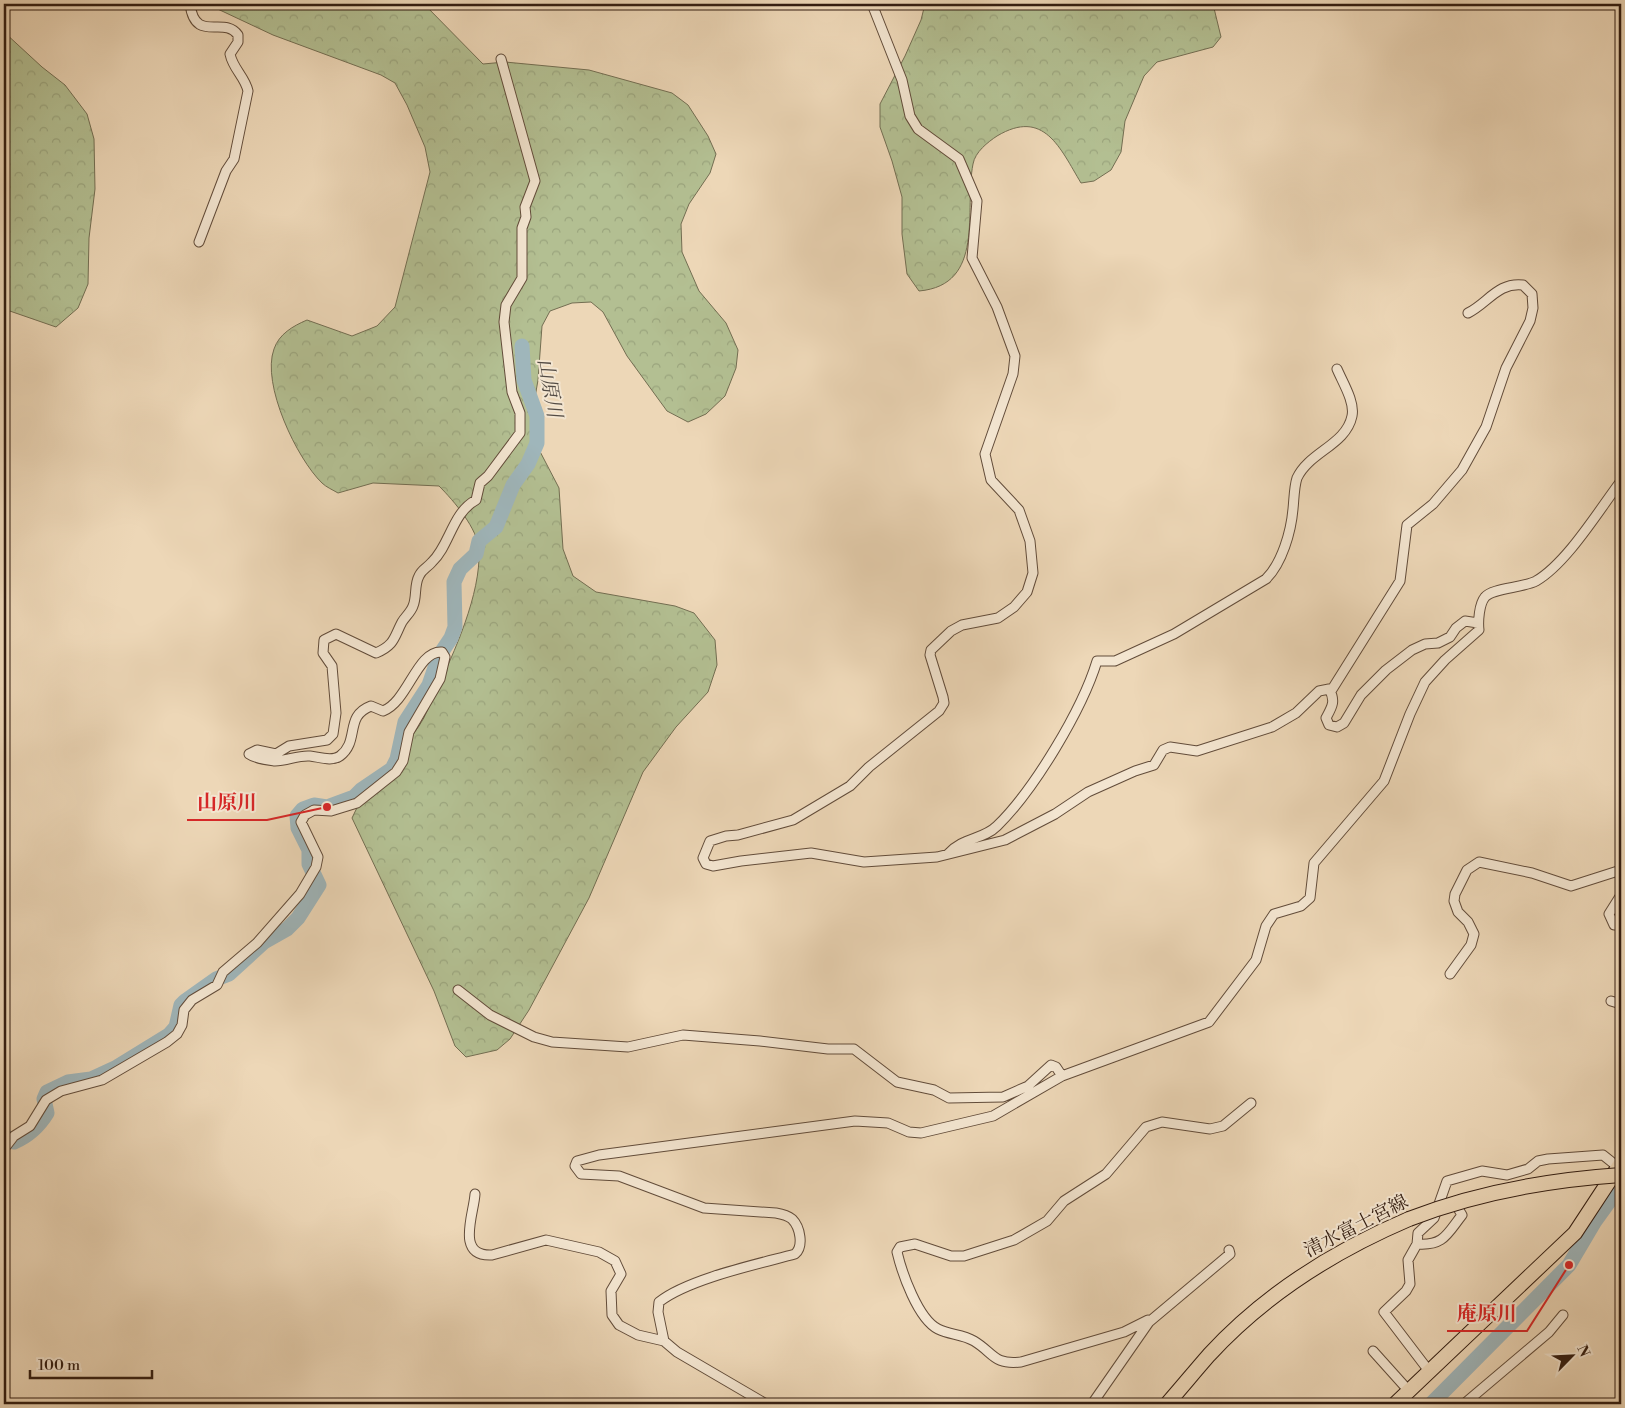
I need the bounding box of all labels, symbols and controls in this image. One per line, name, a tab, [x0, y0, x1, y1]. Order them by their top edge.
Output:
water label: 山原川	[531, 356, 567, 422]
callout: 山原川	[187, 785, 267, 820]
text: 山原川	[197, 791, 257, 816]
street label: 清水富士宮線	[1300, 1189, 1412, 1263]
callout: 庵原川	[1447, 1296, 1527, 1331]
text: 庵原川	[1457, 1302, 1517, 1327]
north arrow	[1548, 1330, 1598, 1380]
text: N	[1572, 1342, 1593, 1360]
scale bar	[30, 1348, 152, 1380]
text: 100 m	[38, 1356, 80, 1375]

